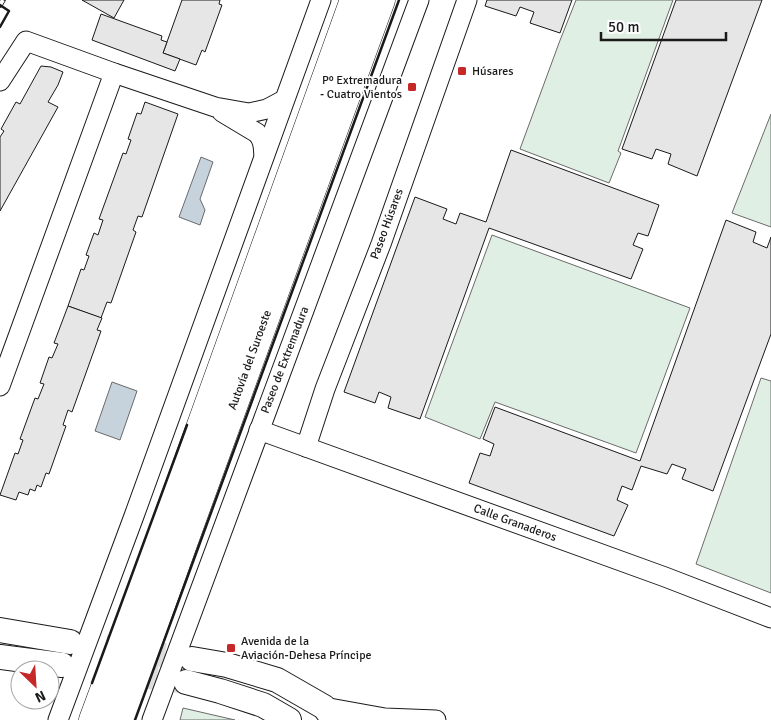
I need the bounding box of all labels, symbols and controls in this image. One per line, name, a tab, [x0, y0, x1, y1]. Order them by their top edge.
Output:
scale bar	[601, 10, 726, 42]
text: 50 m	[608, 18, 639, 36]
place label: Húsares	[472, 64, 513, 79]
marker: Húsares	[456, 65, 468, 77]
place label: Pº Extremadura - Cuatro Vientos	[320, 73, 402, 102]
marker: Pº Extremadura - Cuatro Vientos	[406, 81, 418, 93]
street label: Paseo Húsares	[367, 187, 407, 261]
street label: Paseo de Extremadura	[258, 304, 312, 416]
street label: Autovía del Suroeste	[225, 308, 275, 412]
street label: Calle Granaderos	[471, 501, 559, 545]
place label: Avenida de la Aviación-Dehesa Príncipe	[241, 634, 372, 663]
marker: Avenida de la Aviación-Dehesa Príncipe	[225, 642, 237, 654]
north arrow	[10, 660, 60, 710]
text: N	[32, 687, 48, 706]

